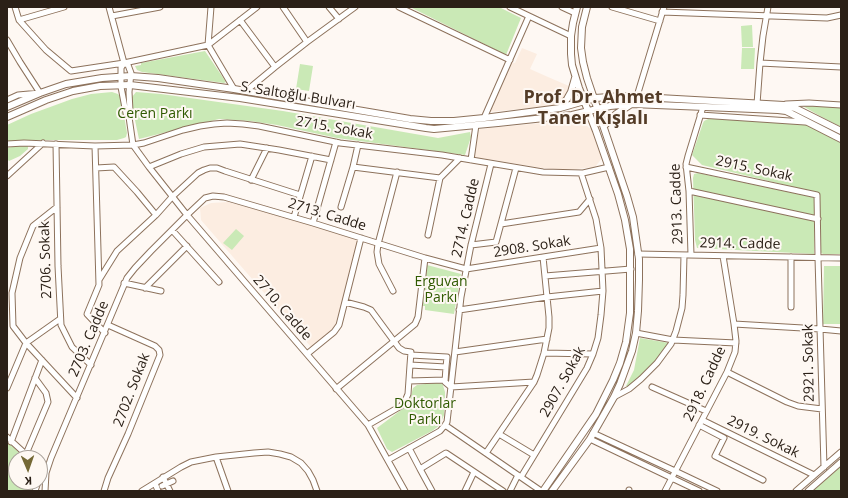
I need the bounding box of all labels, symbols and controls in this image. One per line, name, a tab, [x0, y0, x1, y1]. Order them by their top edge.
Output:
street label: S. Saltoğlu Bulvarı	[239, 79, 357, 113]
district label: Prof. Dr. Ahmet Taner Kışlalı	[523, 87, 663, 130]
park label: Ceren Parkı	[117, 106, 193, 122]
street label: 2715. Sokak	[294, 113, 374, 143]
street label: 2915. Sokak	[714, 153, 794, 185]
street label: 2913. Cadde	[667, 163, 687, 245]
street label: 2714. Cadde	[449, 177, 483, 259]
street label: 2713. Cadde	[286, 195, 368, 235]
street label: 2706. Sokak	[36, 221, 56, 299]
street label: 2908. Sokak	[492, 233, 572, 261]
street label: 2914. Cadde	[699, 235, 781, 253]
street label: 2710. Cadde	[249, 272, 315, 344]
park label: Erguvan Parkı	[414, 274, 468, 306]
street label: 2703. Cadde	[65, 298, 113, 380]
street label: 2921. Sokak	[800, 324, 818, 402]
street label: 2907. Sokak	[537, 344, 589, 420]
street label: 2918. Cadde	[680, 344, 730, 424]
street label: 2702. Sokak	[110, 351, 154, 429]
park label: Doktorlar Parkı	[394, 396, 456, 428]
street label: 2919. Sokak	[724, 412, 802, 462]
north arrow	[8, 450, 48, 490]
text: K	[24, 474, 32, 489]

